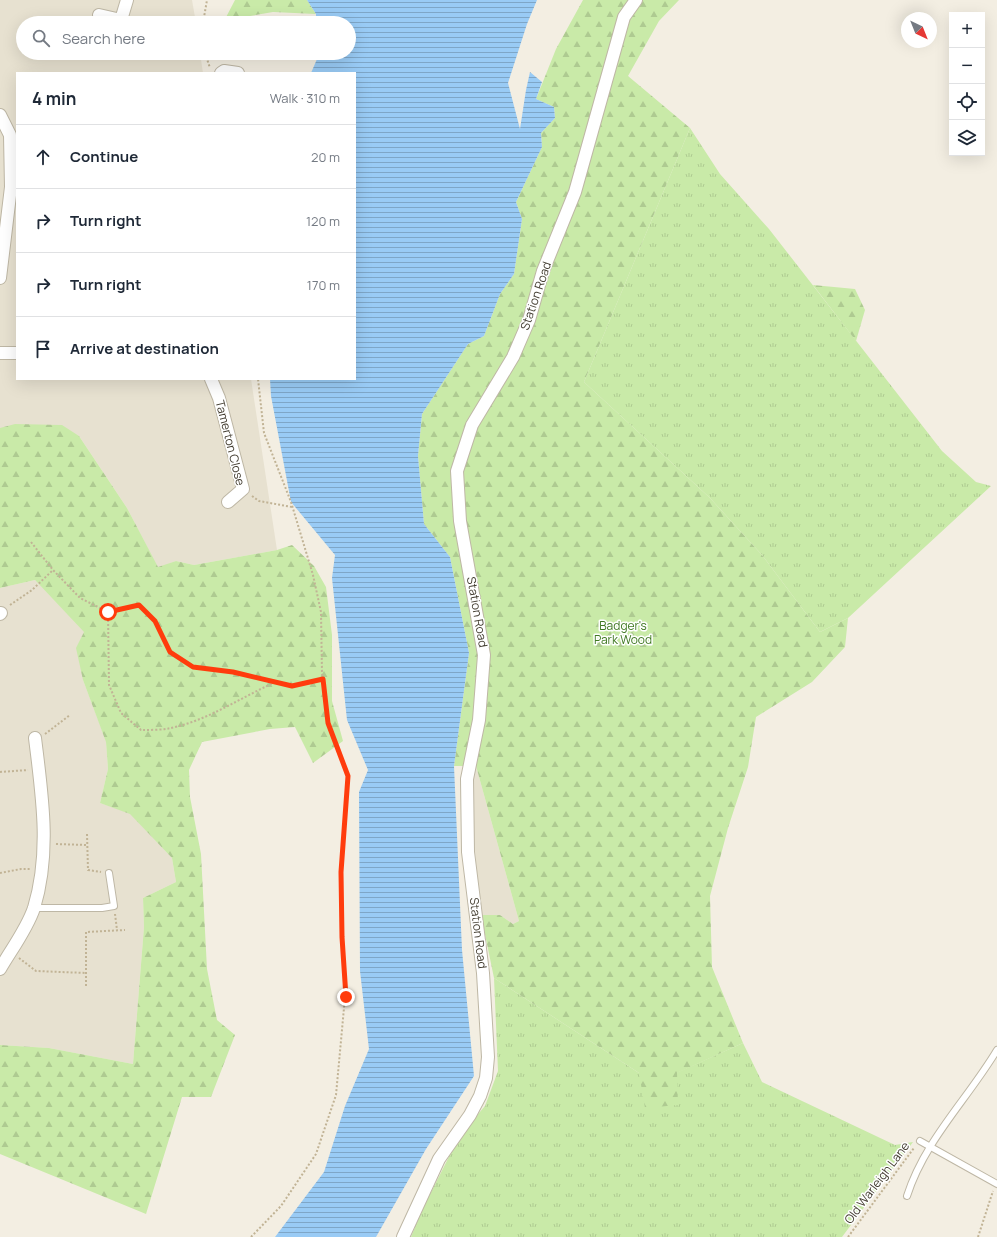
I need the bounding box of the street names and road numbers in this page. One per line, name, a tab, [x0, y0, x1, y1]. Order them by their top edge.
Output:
street label: Station Road	[516, 259, 555, 332]
street label: Tamerton Close	[212, 398, 249, 487]
street label: Station Road	[463, 575, 492, 649]
street label: Station Road	[466, 896, 491, 969]
street label: Old Warleigh Lane	[840, 1138, 913, 1227]

